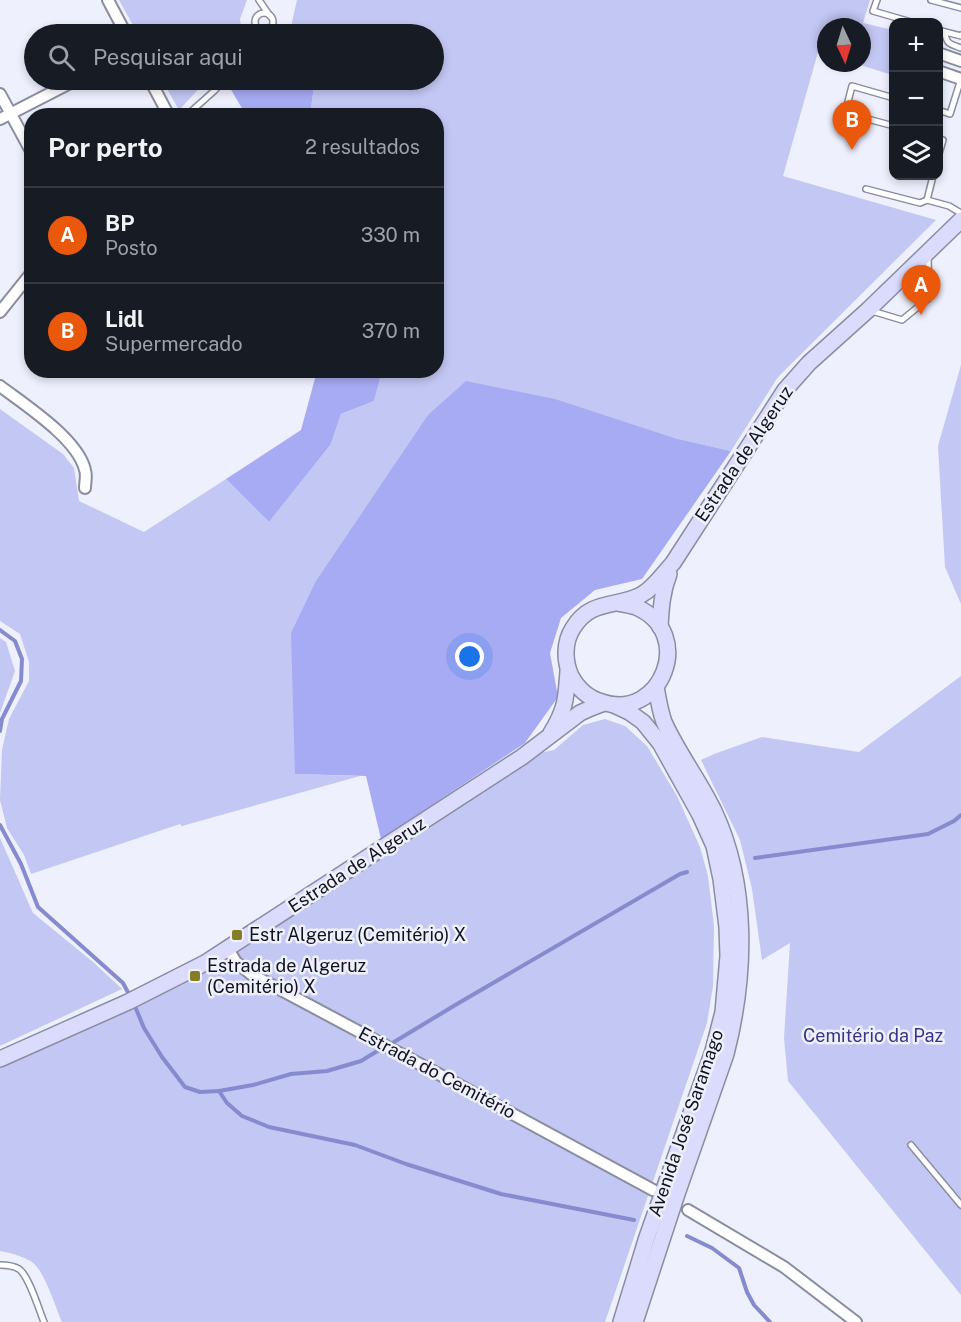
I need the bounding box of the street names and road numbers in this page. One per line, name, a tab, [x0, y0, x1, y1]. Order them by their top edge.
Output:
street label: Estrada de Algeruz	[690, 382, 797, 526]
street label: Estrada de Algeruz	[284, 812, 429, 917]
street label: Estrada do Cemitério	[355, 1022, 519, 1123]
street label: Avenida José Saramago	[644, 1026, 727, 1219]

